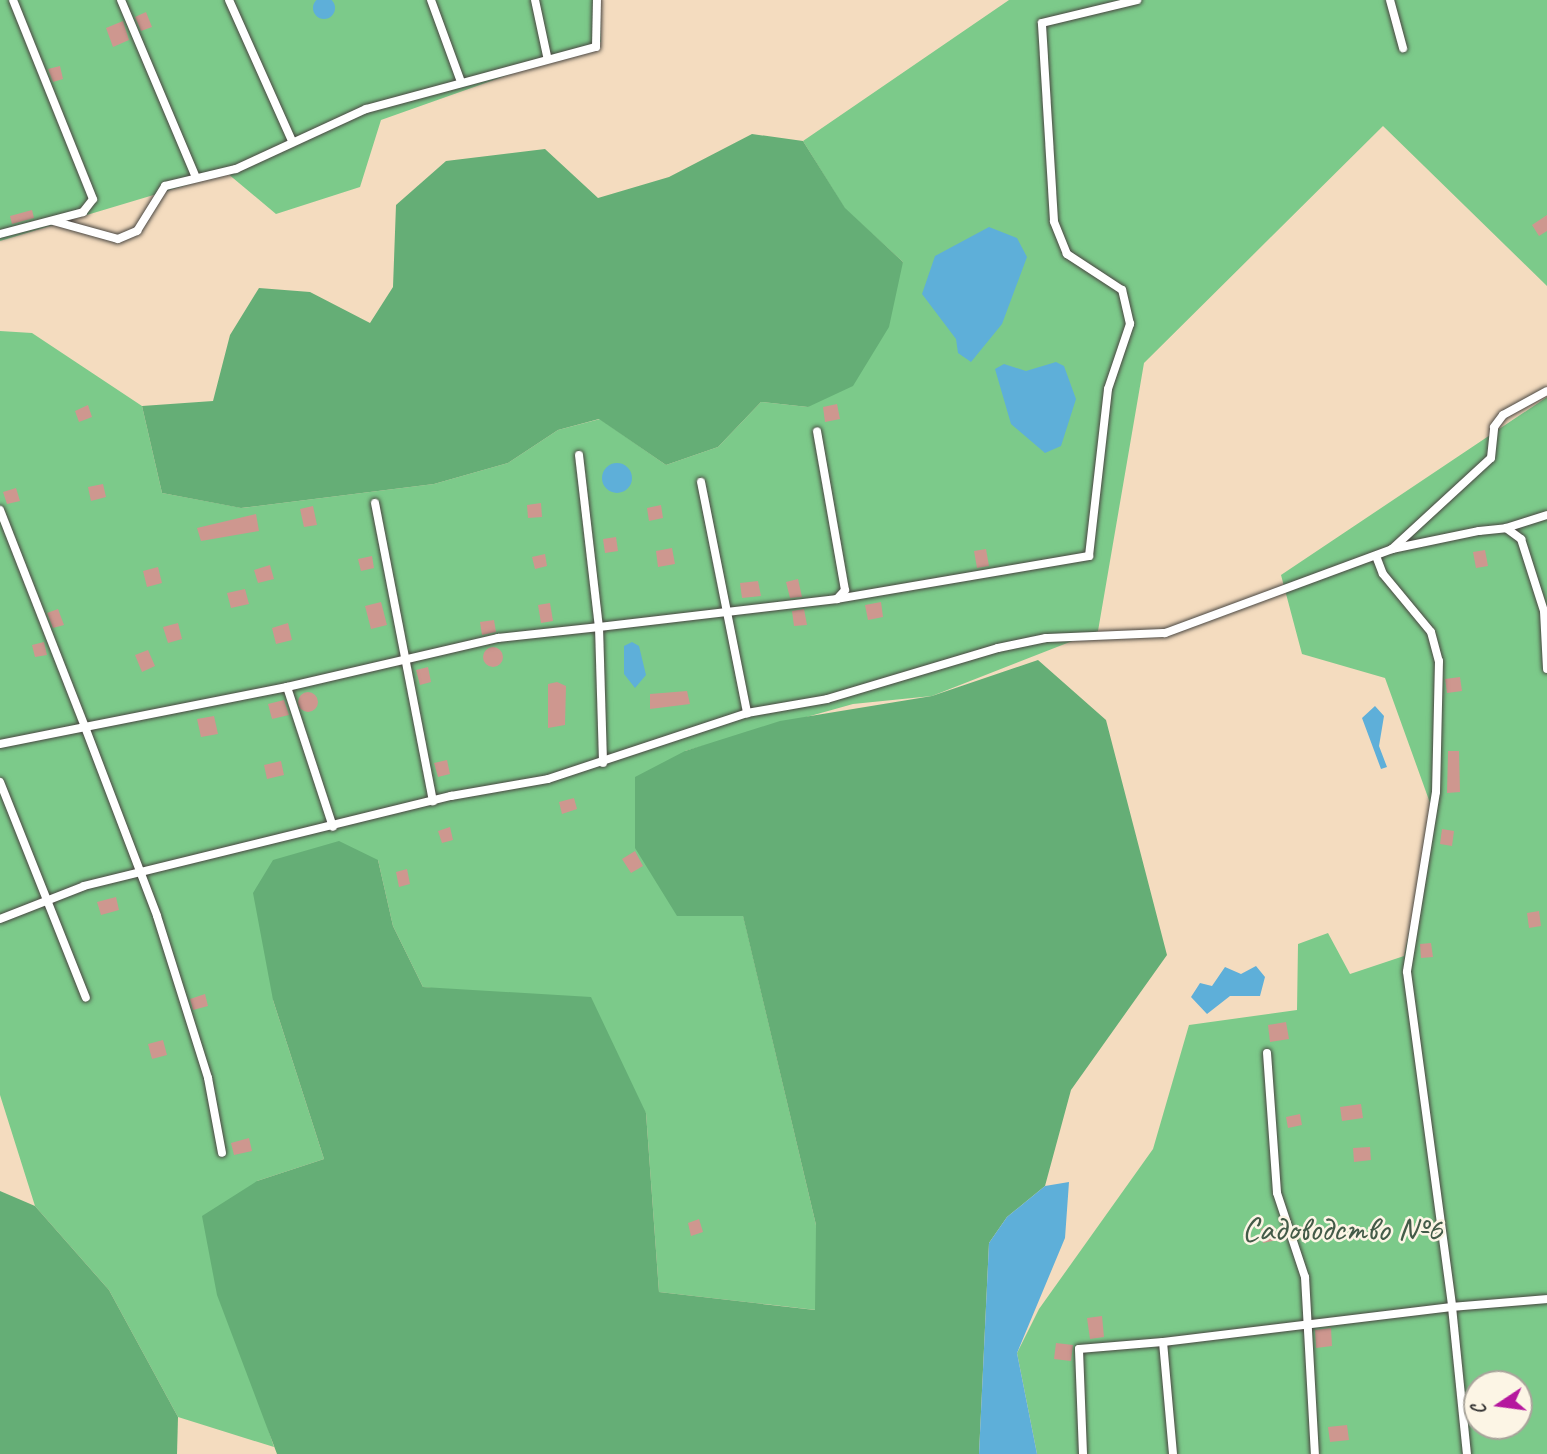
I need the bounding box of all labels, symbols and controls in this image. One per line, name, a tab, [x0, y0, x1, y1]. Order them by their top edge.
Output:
park label: Садоводство №6	[1242, 1208, 1442, 1250]
north arrow	[1463, 1370, 1533, 1440]
text: С	[1467, 1402, 1492, 1417]

